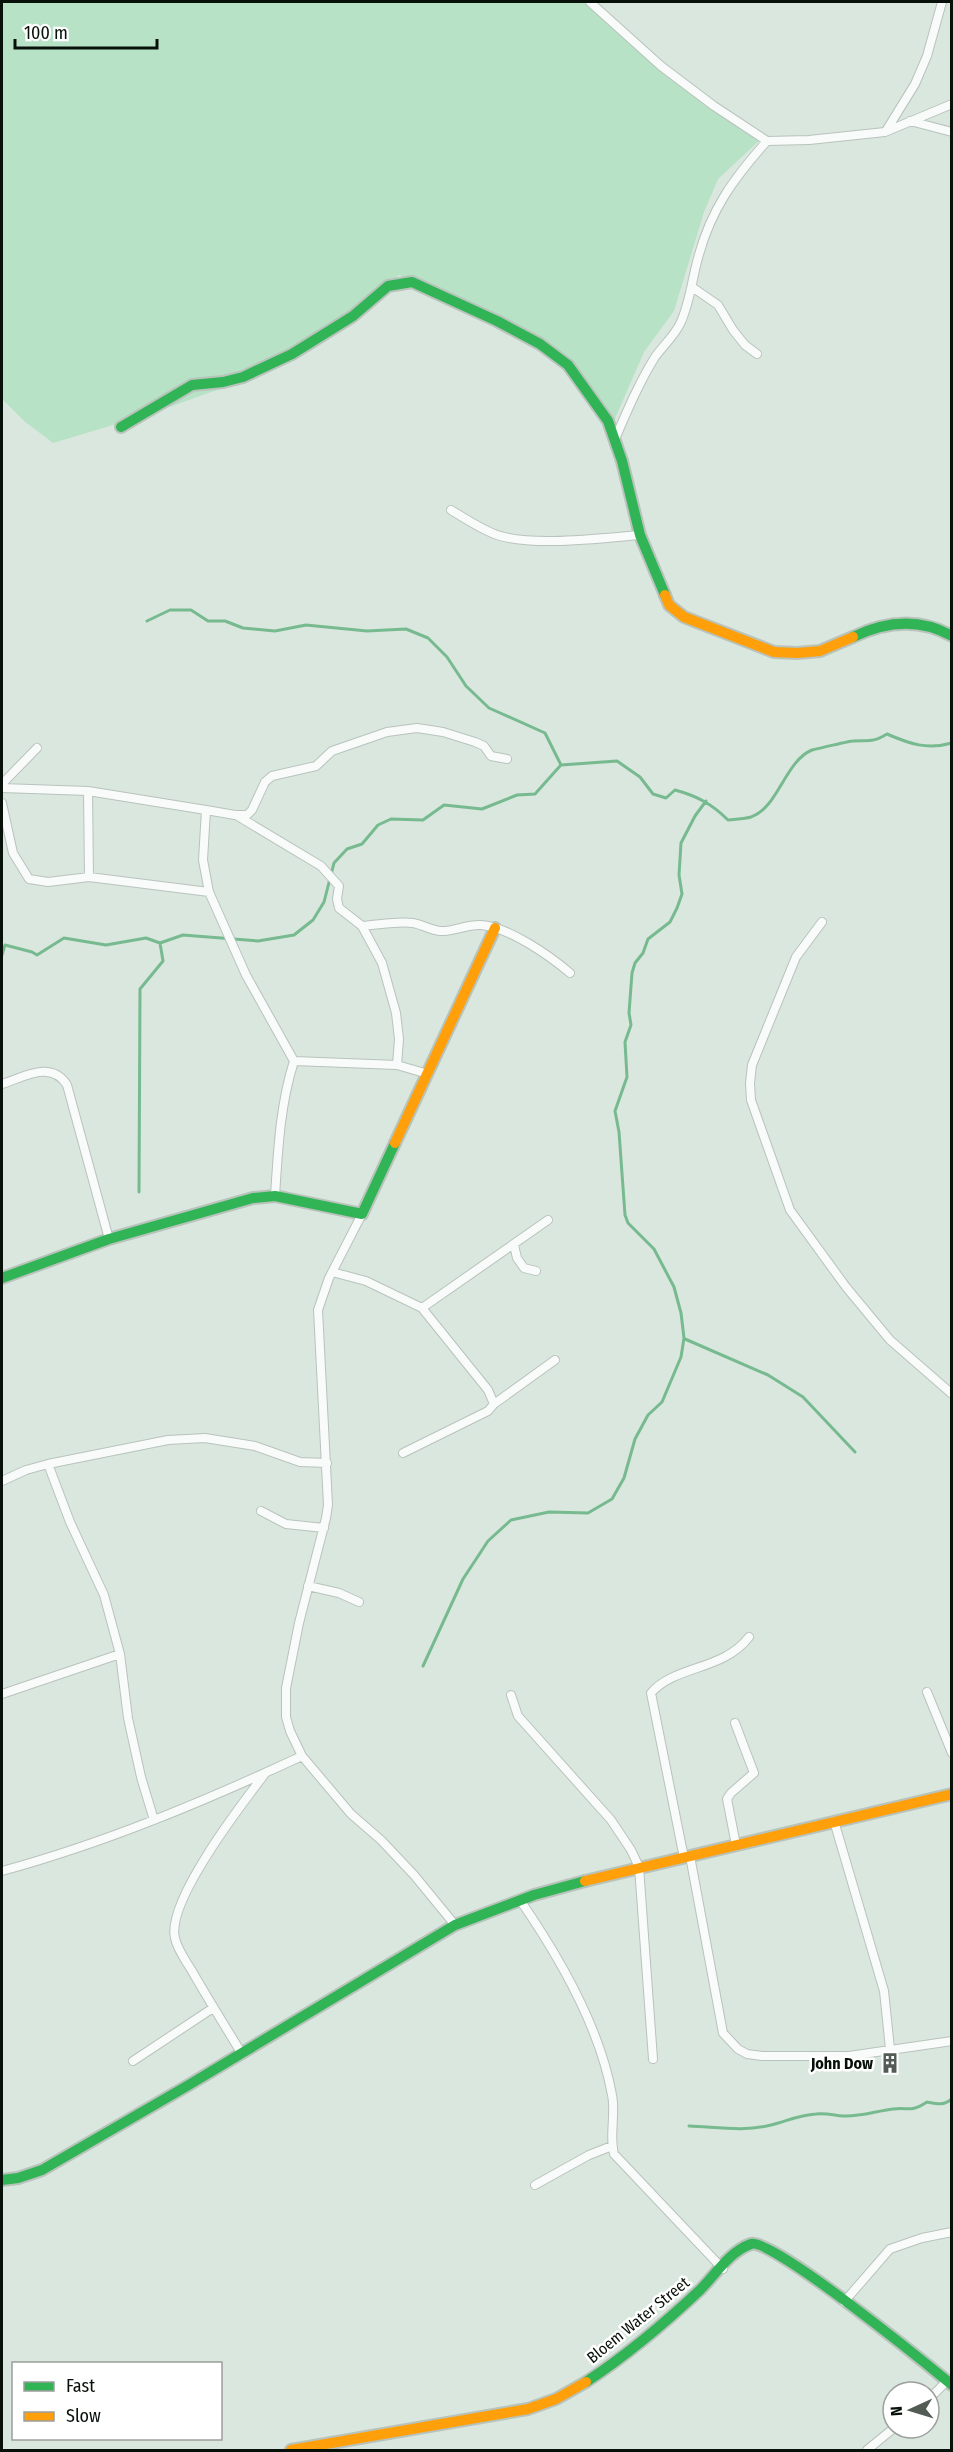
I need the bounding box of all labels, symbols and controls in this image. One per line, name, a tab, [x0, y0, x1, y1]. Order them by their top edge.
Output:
scale bar	[15, 12, 158, 50]
text: 100 m	[24, 22, 68, 44]
building icon: John Dow	[878, 2051, 902, 2075]
place label: John Dow	[810, 2054, 873, 2073]
street label: Bloem Water Street	[583, 2272, 694, 2367]
legend	[12, 2362, 222, 2440]
text: Fast	[66, 2375, 95, 2397]
north arrow	[881, 2380, 941, 2440]
text: Slow	[66, 2405, 101, 2427]
text: N	[887, 2406, 906, 2416]

